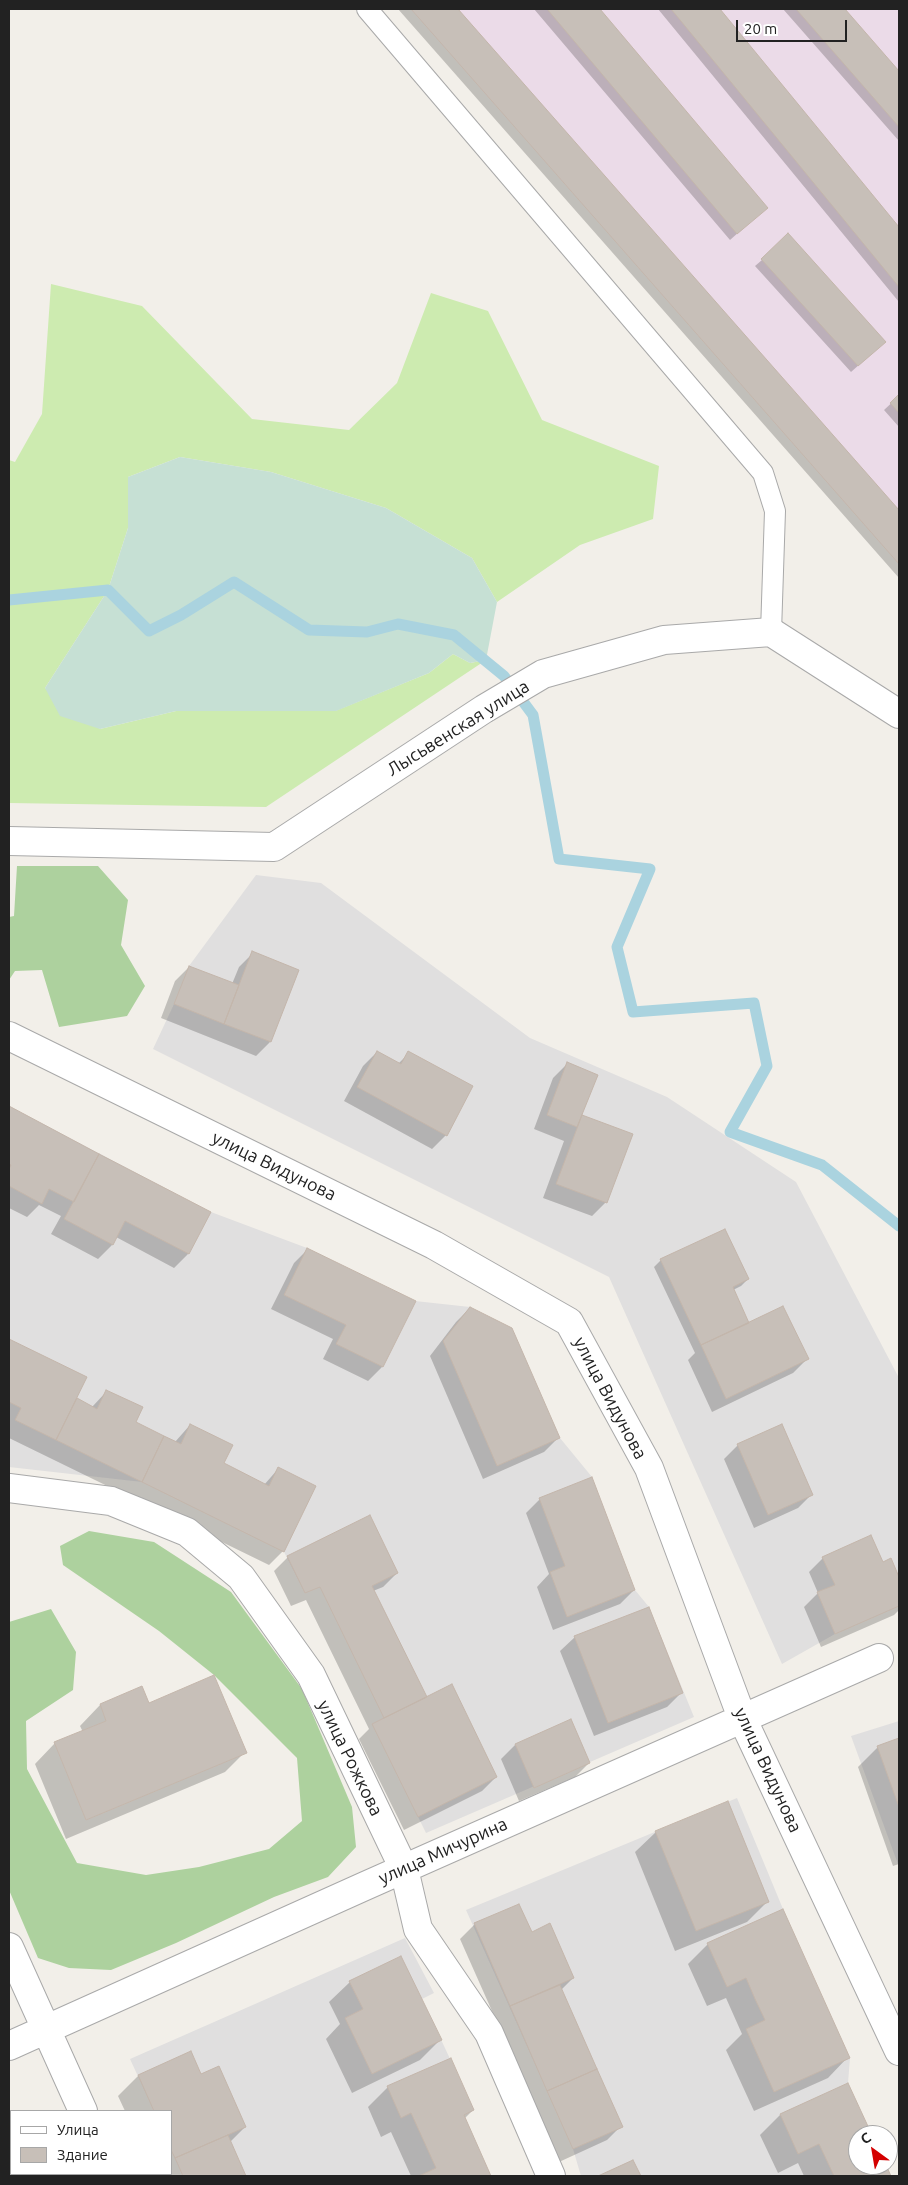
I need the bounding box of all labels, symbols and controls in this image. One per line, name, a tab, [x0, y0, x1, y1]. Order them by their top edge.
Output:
scale bar	[738, 10, 849, 42]
text: 20 m	[744, 20, 777, 37]
street label: Лысьвенская улица	[383, 675, 533, 781]
street label: улица Видунова	[208, 1127, 340, 1205]
street label: улица Видунова	[569, 1333, 651, 1463]
street label: улица Рожкова	[313, 1697, 387, 1819]
street label: улица Видунова	[730, 1704, 806, 1836]
street label: улица Мичурина	[375, 1813, 511, 1889]
legend	[10, 2110, 172, 2175]
text: Улица	[57, 2121, 99, 2138]
north arrow	[848, 2125, 898, 2175]
text: С	[858, 2129, 874, 2147]
text: Здание	[57, 2146, 108, 2163]

